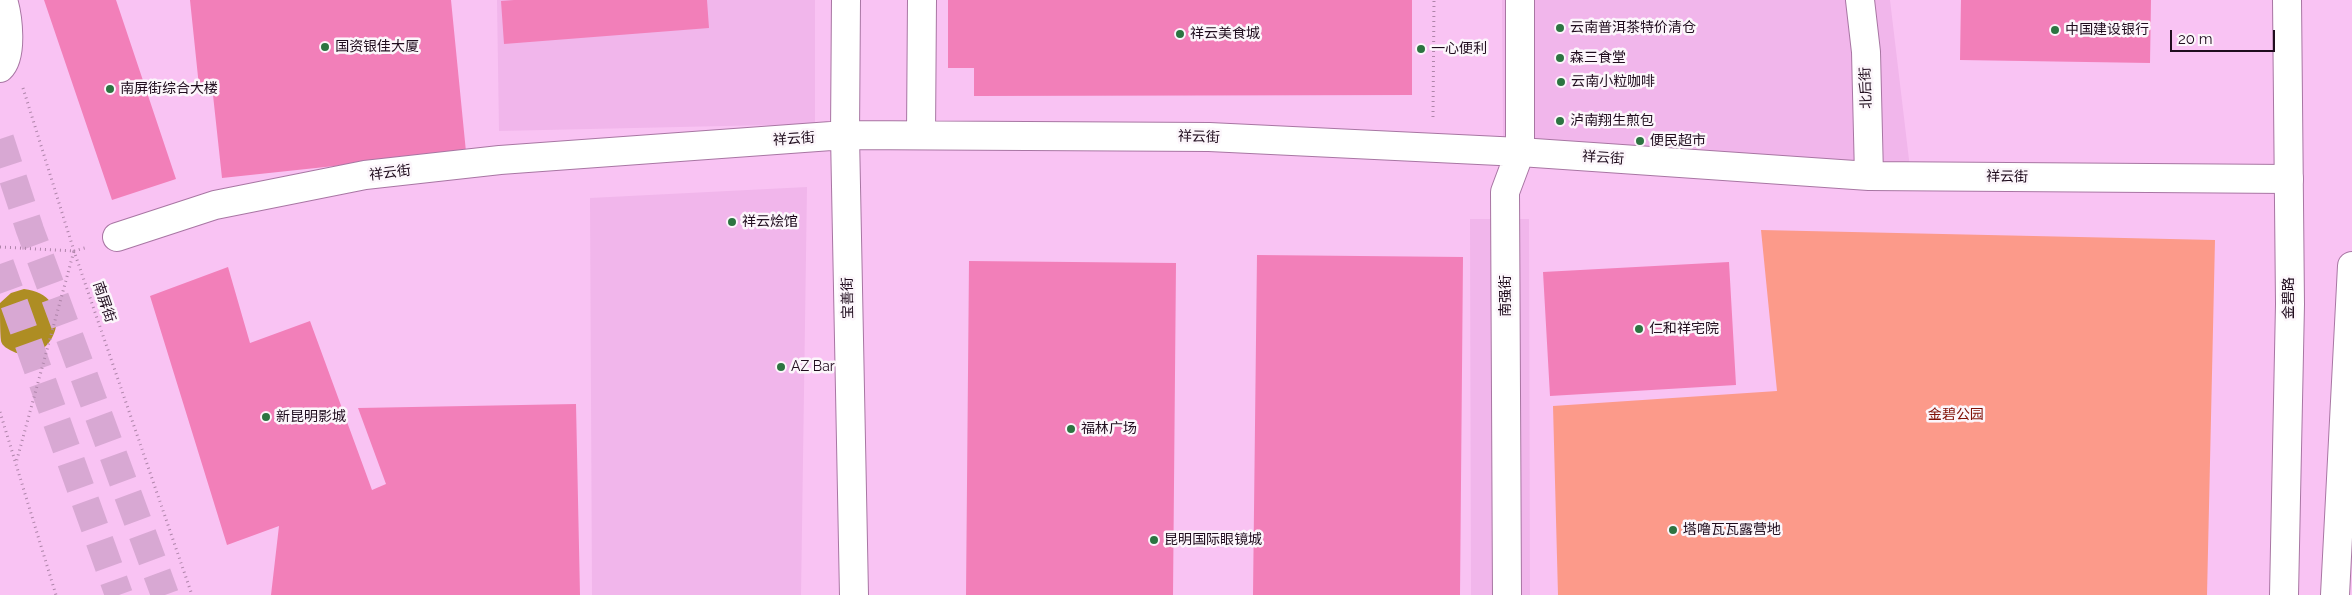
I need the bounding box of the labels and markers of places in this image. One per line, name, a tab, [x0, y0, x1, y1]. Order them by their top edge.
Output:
place label: 云南普洱茶特价清仓	[1570, 20, 1696, 36]
marker: 云南普洱茶特价清仓	[1554, 22, 1566, 34]
place label: 中国建设银行	[2065, 22, 2149, 38]
marker: 中国建设银行	[2049, 24, 2061, 36]
place label: 祥云美食城	[1190, 26, 1260, 42]
marker: 祥云美食城	[1174, 28, 1186, 40]
place label: 国资银佳大厦	[335, 39, 419, 55]
marker: 国资银佳大厦	[319, 41, 331, 53]
place label: 一心便利	[1431, 41, 1487, 57]
marker: 一心便利	[1415, 43, 1427, 55]
place label: 森三食堂	[1570, 50, 1626, 66]
marker: 森三食堂	[1554, 52, 1566, 64]
place label: 云南小粒咖啡	[1571, 74, 1655, 90]
marker: 云南小粒咖啡	[1555, 76, 1567, 88]
place label: 南屏街综合大楼	[120, 81, 218, 97]
marker: 南屏街综合大楼	[104, 83, 116, 95]
place label: 泸南翔生煎包	[1570, 113, 1654, 129]
marker: 泸南翔生煎包	[1554, 115, 1566, 127]
place label: 便民超市	[1650, 133, 1706, 149]
marker: 便民超市	[1634, 135, 1646, 147]
place label: 祥云烩馆	[742, 214, 798, 230]
marker: 祥云烩馆	[726, 216, 738, 228]
place label: 仁和祥宅院	[1649, 321, 1719, 337]
marker: 仁和祥宅院	[1633, 323, 1645, 335]
place label: AZ Bar	[791, 359, 835, 375]
marker: AZ Bar	[775, 361, 787, 373]
place label: 新昆明影城	[276, 409, 346, 425]
marker: 新昆明影城	[260, 411, 272, 423]
place label: 福林广场	[1081, 421, 1137, 437]
marker: 福林广场	[1065, 423, 1077, 435]
place label: 塔噜瓦瓦露营地	[1683, 522, 1781, 538]
marker: 塔噜瓦瓦露营地	[1667, 524, 1679, 536]
place label: 昆明国际眼镜城	[1164, 532, 1262, 548]
marker: 昆明国际眼镜城	[1148, 534, 1160, 546]

